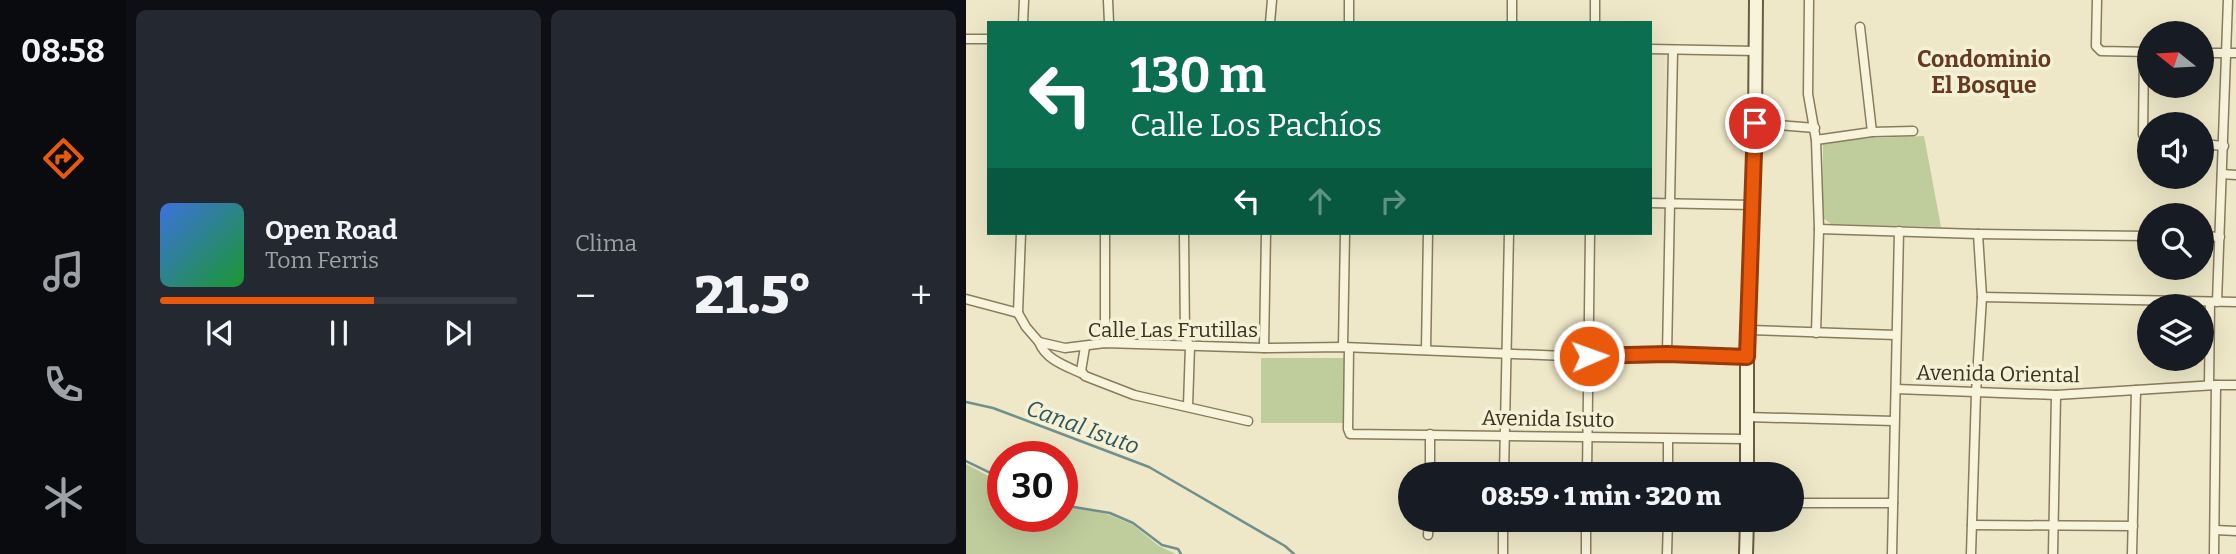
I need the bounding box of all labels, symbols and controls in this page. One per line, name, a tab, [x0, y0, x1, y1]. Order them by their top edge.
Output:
north arrow	[2137, 21, 2214, 98]
map controls	[2137, 21, 2214, 371]
text: 08:58	[21, 32, 105, 70]
district label: Condominio El Bosque	[1917, 45, 2051, 99]
text: 130 m	[1130, 46, 1266, 105]
icon: left	[1015, 49, 1106, 140]
pin	[1725, 93, 1785, 153]
icon: arrive	[1736, 104, 1774, 142]
text: Calle Los Pachíos	[1130, 106, 1382, 144]
button: sound	[2137, 112, 2214, 189]
icon: directions	[39, 134, 88, 183]
icon: left	[1228, 182, 1266, 220]
icon: ahead	[1301, 182, 1339, 220]
icon: right	[1374, 182, 1412, 220]
button: search	[2137, 203, 2214, 280]
text: Open Road	[265, 215, 397, 246]
text: Clima	[575, 229, 637, 257]
text: Tom Ferris	[265, 246, 379, 274]
icon: music	[39, 247, 88, 296]
text: 21.5°	[695, 264, 812, 327]
text: −	[575, 273, 596, 319]
text: +	[910, 273, 932, 319]
button: layers	[2137, 294, 2214, 371]
icon: previous	[201, 314, 239, 352]
icon: pause	[320, 314, 358, 352]
icon: next	[439, 314, 477, 352]
street label: Calle Las Frutillas	[1088, 317, 1258, 343]
position arrow	[1552, 319, 1626, 393]
icon: phone	[39, 360, 88, 409]
street label: Avenida Oriental	[1916, 360, 2080, 388]
water label: Canal Isuto	[1023, 394, 1143, 460]
street label: Avenida Isuto	[1481, 405, 1615, 433]
speed limit sign: 30	[987, 441, 1078, 532]
icon: climate	[39, 473, 88, 522]
text: 08:59 · 1 min · 320 m	[1481, 481, 1721, 512]

